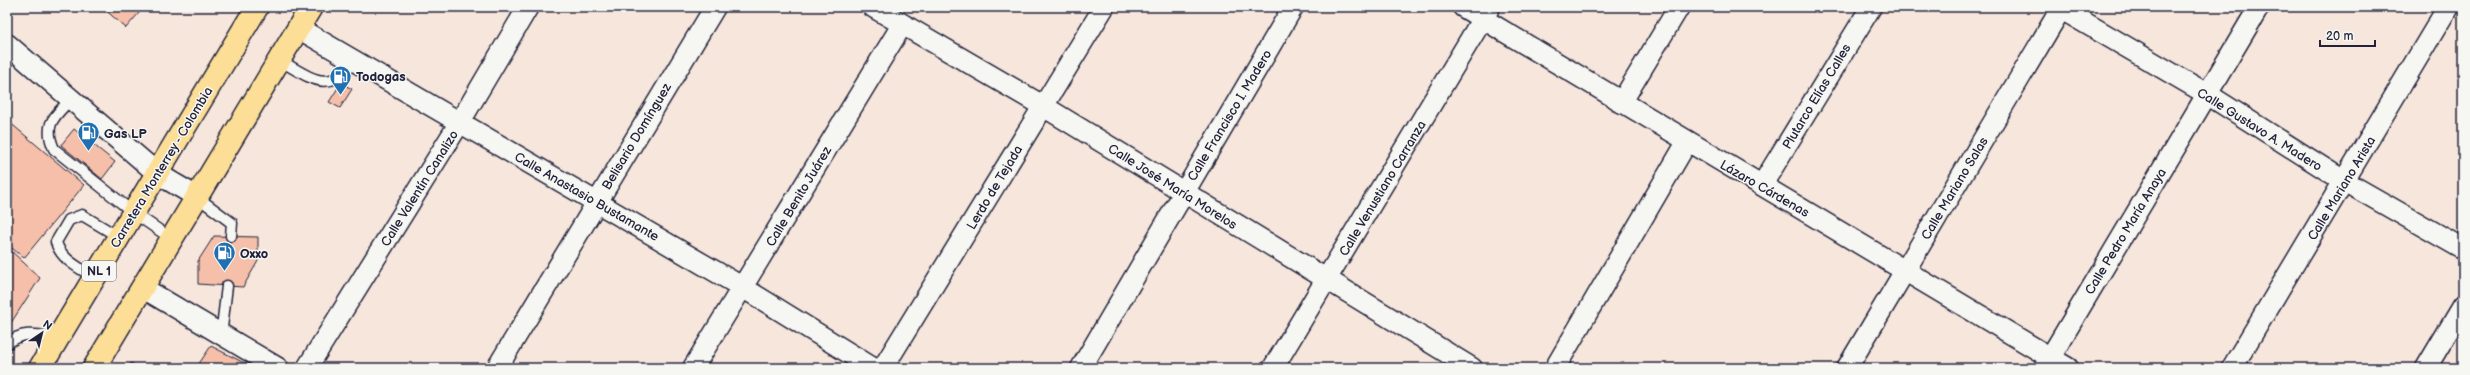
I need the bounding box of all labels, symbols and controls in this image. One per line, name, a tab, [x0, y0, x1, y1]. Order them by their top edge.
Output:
scale bar	[2320, 22, 2375, 48]
text: 20 m	[2326, 29, 2353, 44]
street label: Plutarco Elías Calles	[1779, 41, 1855, 152]
street label: Calle Francisco I. Madero	[1184, 47, 1275, 184]
fuel station icon: Todogas	[328, 63, 354, 96]
place label: Todogas	[356, 69, 406, 85]
street label: Belisario Domínguez	[599, 80, 675, 193]
street label: Carretera Monterrey - Colombia	[107, 84, 216, 251]
street label: Calle Gustavo A. Madero	[2194, 85, 2325, 175]
street label: Calle Venustiano Carranza	[1336, 118, 1430, 259]
fuel station icon: Gas LP	[75, 120, 101, 153]
place label: Gas LP	[104, 126, 147, 142]
street label: Calle Valentín Canalizo	[378, 127, 462, 250]
street label: Calle Mariano Salas	[1918, 134, 1992, 243]
street label: Calle Mariano Arista	[2304, 134, 2379, 243]
street label: Calle José María Morelos	[1105, 141, 1240, 233]
street label: Calle Benito Juárez	[763, 143, 835, 250]
street label: Lerdo de Tejada	[963, 143, 1026, 232]
street label: Calle Anastasio Bustamante	[511, 149, 662, 245]
street label: Lázaro Cárdenas	[1717, 157, 1813, 221]
street label: Calle Pedro María Anaya	[2082, 166, 2170, 298]
fuel station icon: Oxxo	[212, 240, 238, 273]
place label: Oxxo	[240, 246, 268, 262]
road number: NL 1	[82, 261, 116, 281]
north arrow	[22, 313, 62, 353]
text: N	[40, 318, 55, 333]

